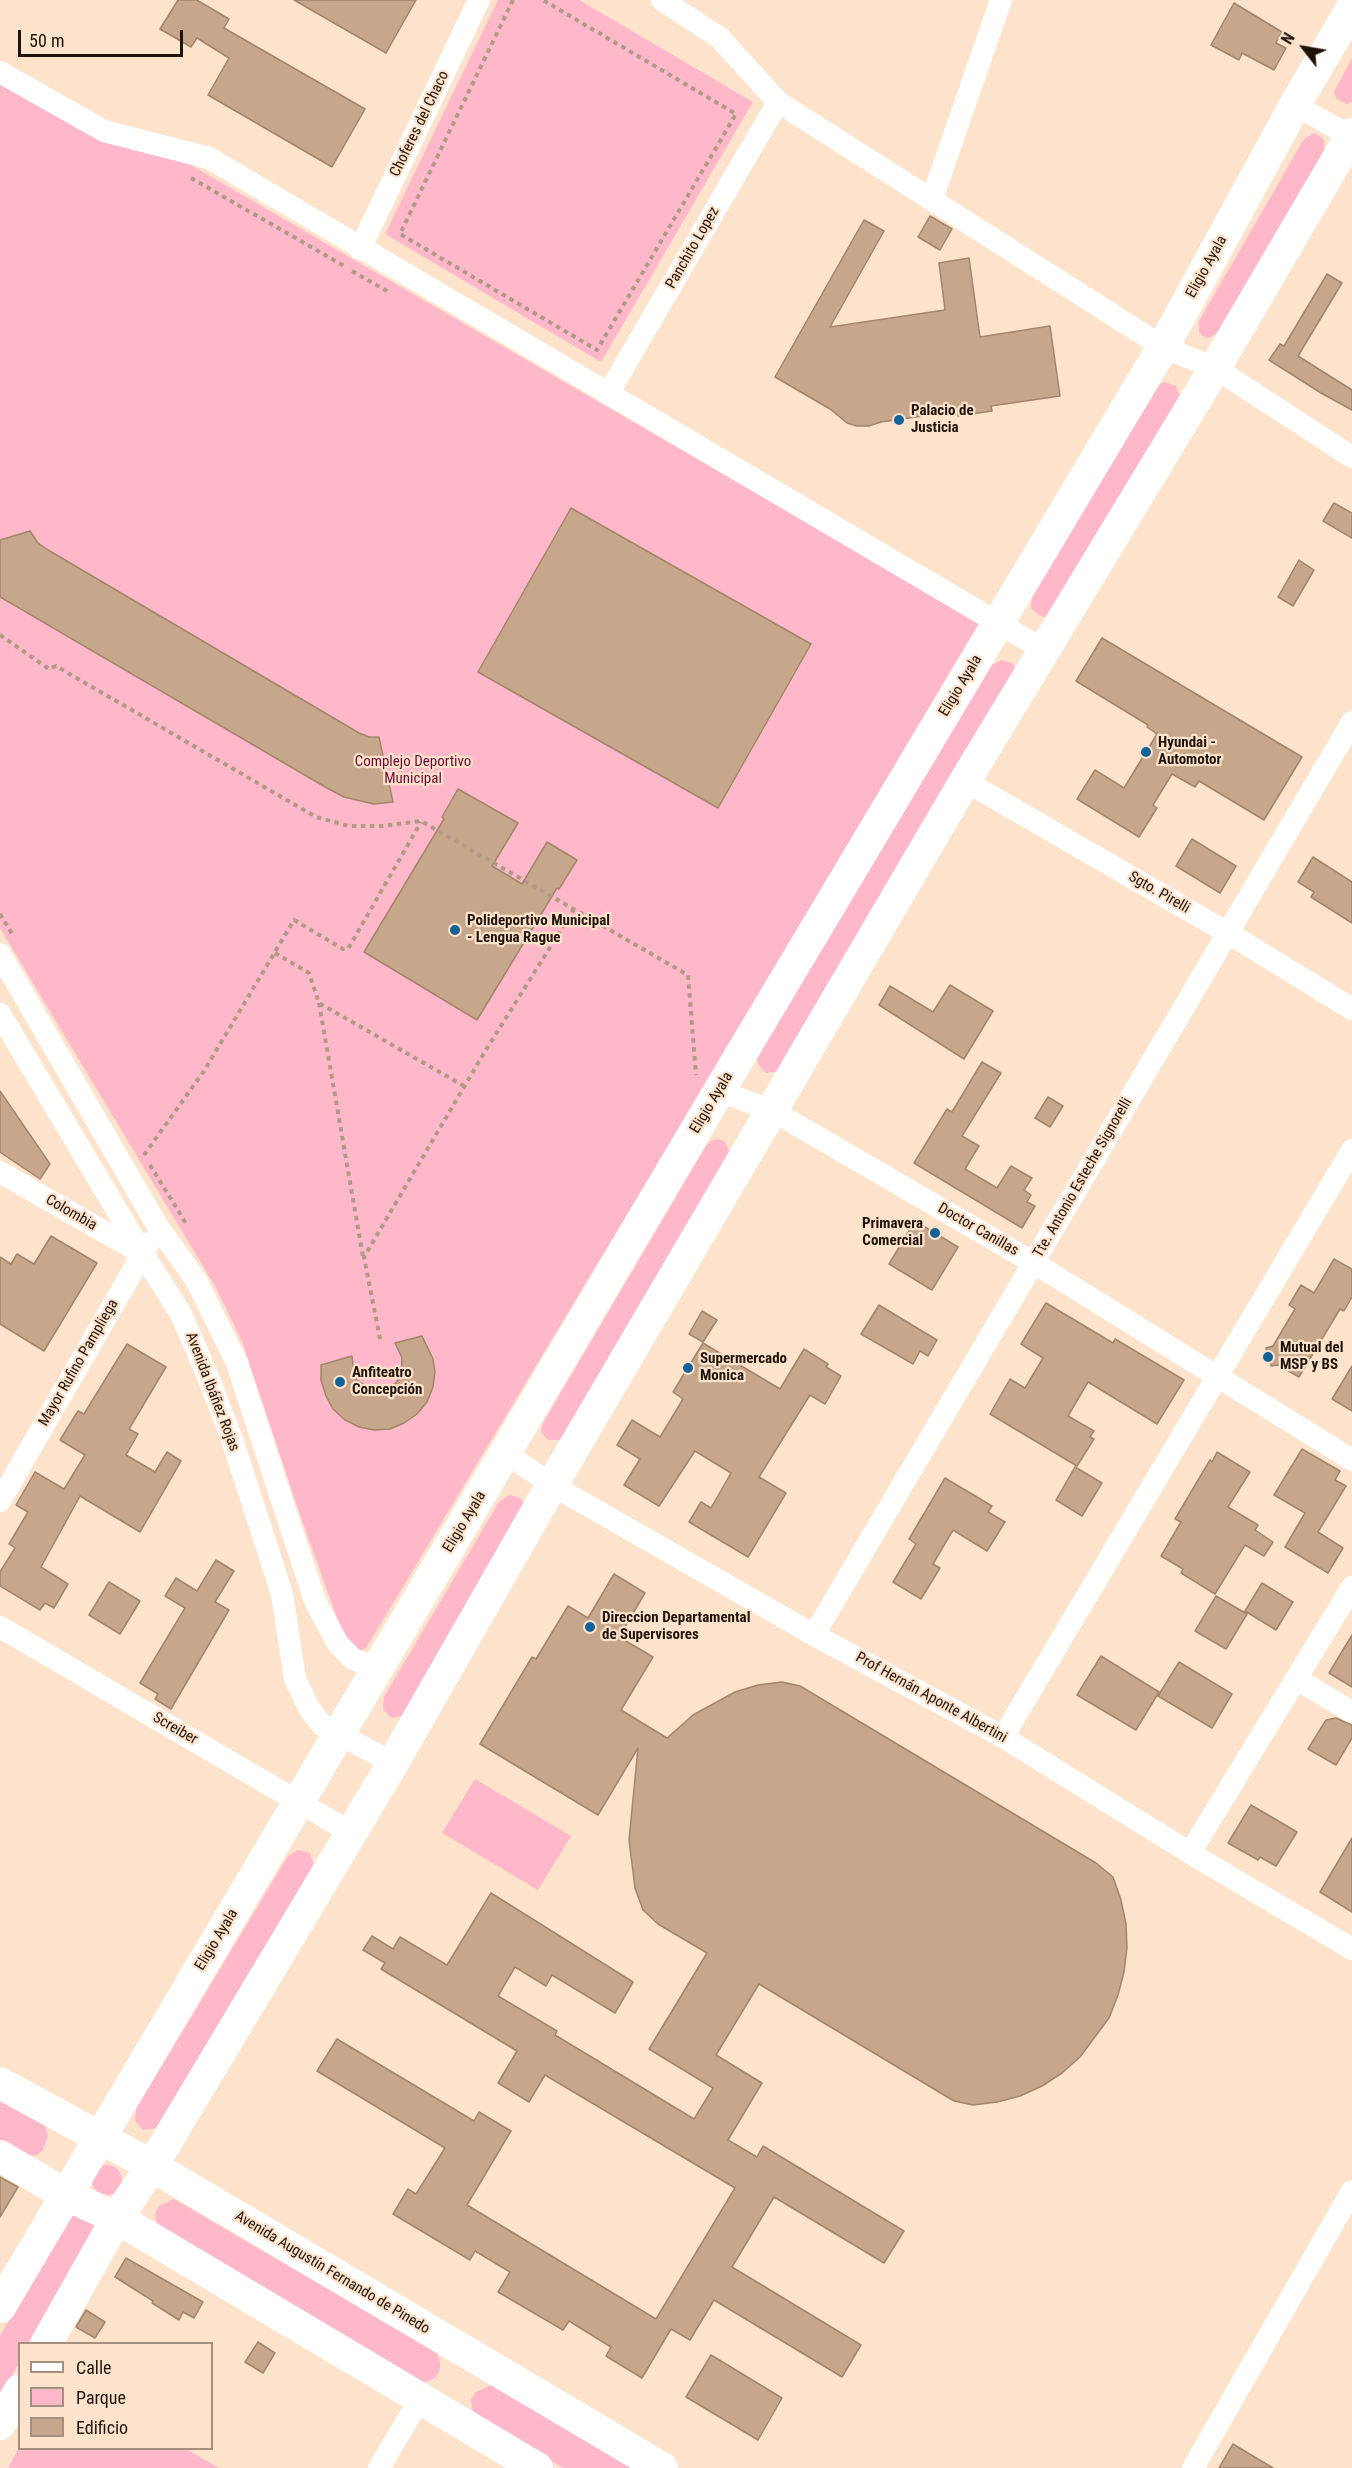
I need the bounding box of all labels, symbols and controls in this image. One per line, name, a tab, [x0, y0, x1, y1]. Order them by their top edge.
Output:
scale bar	[21, 18, 186, 56]
north arrow	[1274, 18, 1334, 78]
text: N	[1277, 29, 1299, 48]
text: 50 m	[29, 30, 64, 51]
street label: Choferes del Chaco	[387, 68, 453, 180]
street label: Panchito Lopez	[662, 204, 724, 292]
street label: Eligio Ayala	[1183, 233, 1231, 301]
place label: Palacio de Justicia	[911, 402, 974, 437]
marker: Palacio de Justicia	[892, 413, 906, 427]
street label: Eligio Ayala	[936, 652, 986, 720]
place label: Hyundai - Automotor	[1158, 734, 1221, 769]
marker: Hyundai - Automotor	[1139, 745, 1153, 759]
park label: Complejo Deportivo Municipal	[355, 753, 471, 788]
street label: Sgto. Pirelli	[1125, 868, 1193, 918]
place label: Polideportivo Municipal - Lengua Rague	[467, 912, 610, 947]
marker: Polideportivo Municipal - Lengua Rague	[448, 923, 462, 937]
street label: Eligio Ayala	[687, 1069, 737, 1137]
street label: Tte. Antonio Esteche Signorelli	[1030, 1095, 1136, 1261]
street label: Colombia	[42, 1191, 100, 1235]
street label: Doctor Canillas	[934, 1200, 1022, 1260]
place label: Primavera Comercial	[862, 1215, 923, 1250]
marker: Primavera Comercial	[928, 1226, 942, 1240]
street label: Mayor Rufino Pampliega	[35, 1296, 123, 1430]
street label: Avenida Ibáñez Rojas	[181, 1330, 243, 1454]
place label: Mutual del MSP y BS	[1280, 1339, 1343, 1374]
place label: Supermercado Monica	[700, 1350, 787, 1385]
marker: Mutual del MSP y BS	[1261, 1350, 1275, 1364]
marker: Supermercado Monica	[681, 1361, 695, 1375]
place label: Anfiteatro Concepción	[352, 1364, 422, 1399]
marker: Anfiteatro Concepción	[333, 1375, 347, 1389]
street label: Eligio Ayala	[440, 1488, 490, 1556]
place label: Direccion Departamental de Supervisores	[602, 1609, 750, 1644]
marker: Direccion Departamental de Supervisores	[583, 1620, 597, 1634]
street label: Prof Hernán Aponte Albertini	[852, 1649, 1010, 1747]
street label: Screiber	[149, 1709, 201, 1749]
street label: Eligio Ayala	[192, 1906, 242, 1974]
street label: Avenida Augustín Fernando de Pinedo	[231, 2208, 433, 2338]
legend	[18, 2342, 213, 2450]
text: Calle	[76, 2357, 112, 2378]
text: Parque	[76, 2387, 126, 2408]
text: Edificio	[76, 2417, 128, 2438]

